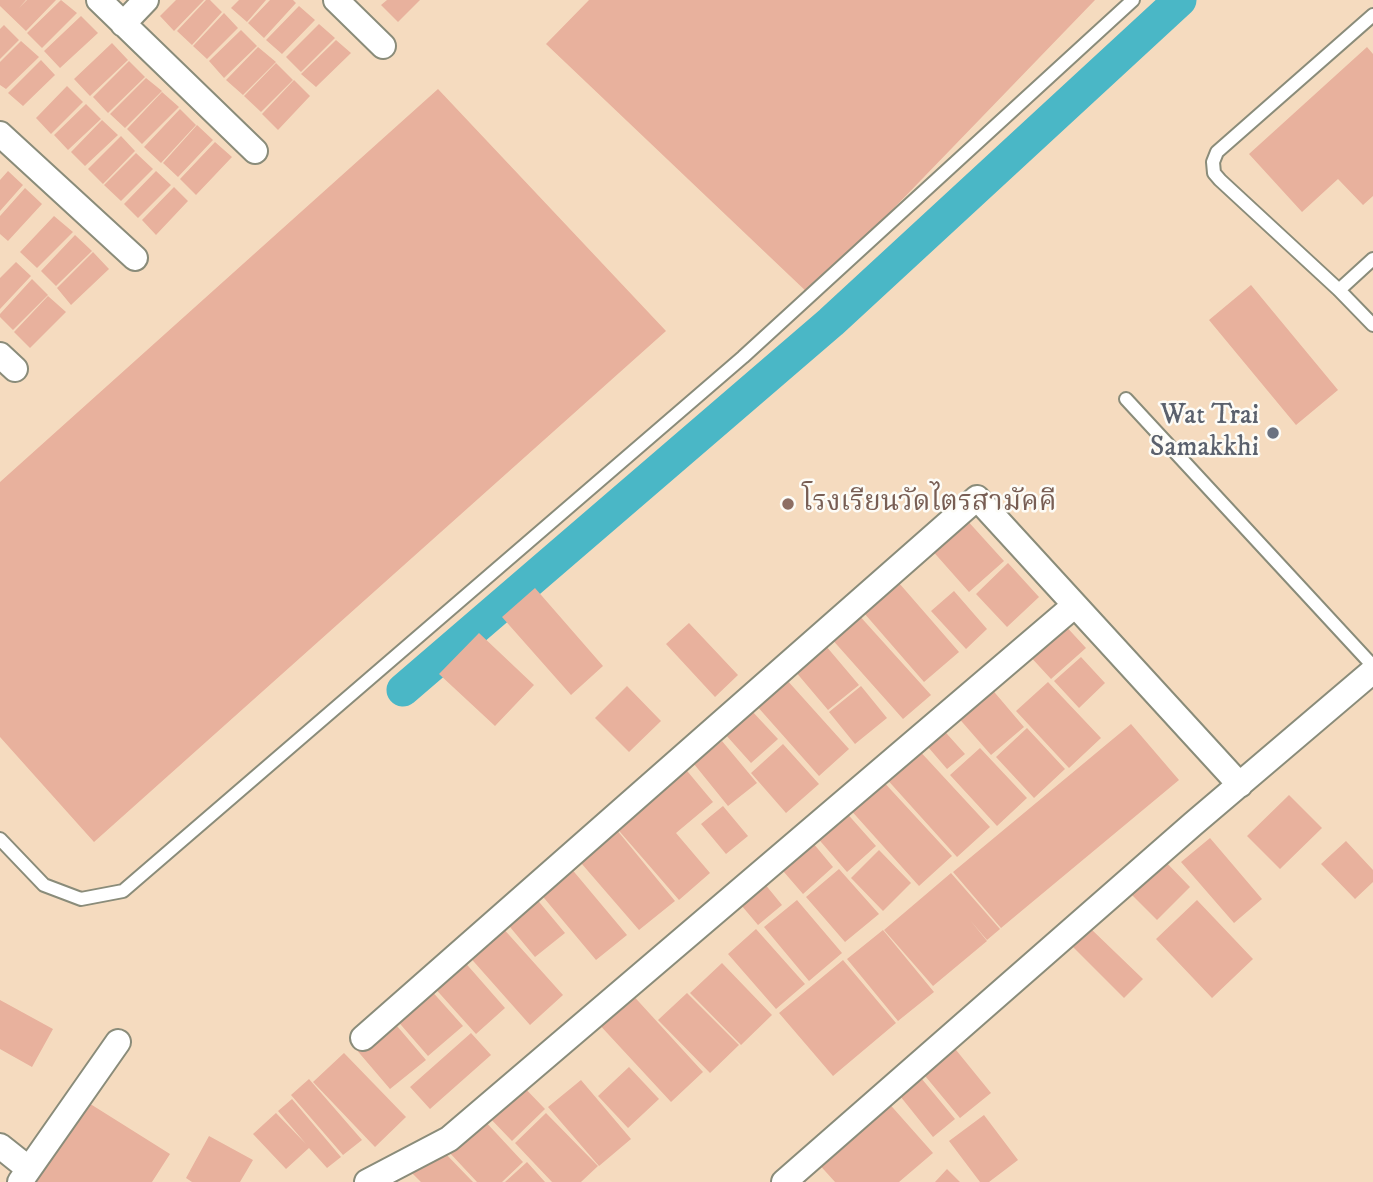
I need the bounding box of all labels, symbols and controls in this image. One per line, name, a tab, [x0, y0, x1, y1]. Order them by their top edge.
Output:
place label: Wat Trai Samakkhi	[1150, 400, 1259, 466]
marker: Wat Trai Samakkhi	[1265, 425, 1281, 441]
place label: โรงเรียนวัดไตรสามัคคี	[802, 487, 1057, 521]
marker: โรงเรียนวัดไตรสามัคคี	[780, 496, 796, 512]

